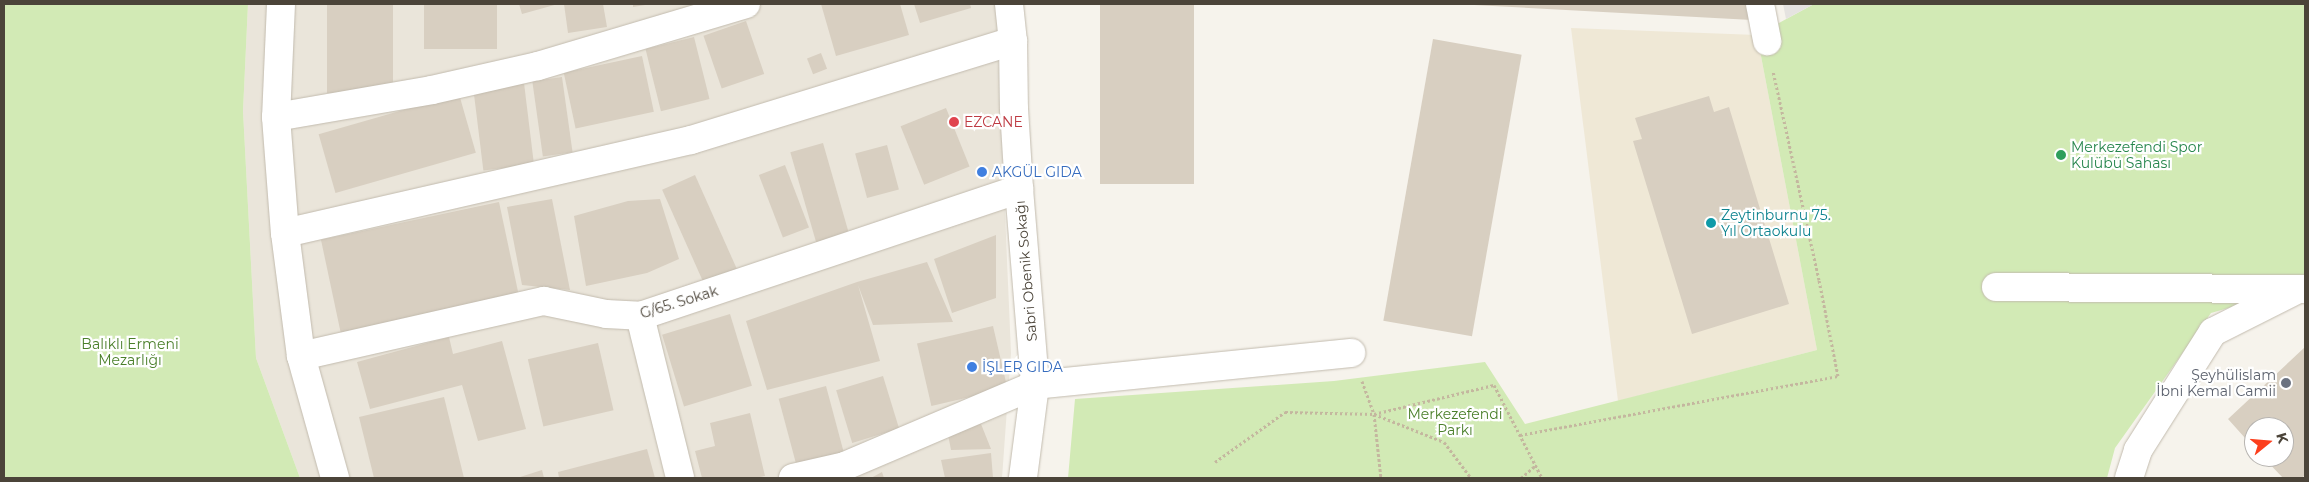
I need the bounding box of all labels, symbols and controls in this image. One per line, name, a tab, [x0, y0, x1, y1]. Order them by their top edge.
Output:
place label: EZCANE	[964, 114, 1023, 130]
marker: EZCANE	[948, 116, 960, 128]
place label: Merkezefendi Spor Kulübü Sahası	[2071, 139, 2202, 172]
marker: Merkezefendi Spor Kulübü Sahası	[2055, 149, 2067, 161]
place label: AKGÜL GIDA	[992, 164, 1082, 180]
marker: AKGÜL GIDA	[976, 166, 988, 178]
street label: Sabri Obenik Sokağı	[1011, 200, 1041, 342]
place label: Zeytinburnu 75. Yıl Ortaokulu	[1721, 207, 1831, 240]
marker: Zeytinburnu 75. Yıl Ortaokulu	[1705, 217, 1717, 229]
street label: G/65. Sokak	[638, 282, 720, 322]
park label: Balıklı Ermeni Mezarlığı	[81, 336, 179, 368]
place label: İŞLER GIDA	[982, 359, 1063, 375]
marker: İŞLER GIDA	[966, 361, 978, 373]
place label: Şeyhülislam İbni Kemal Camii	[2156, 367, 2276, 400]
marker: Şeyhülislam İbni Kemal Camii	[2280, 377, 2292, 389]
park label: Merkezefendi Parkı	[1407, 406, 1503, 438]
north arrow	[2244, 417, 2294, 467]
text: K	[2272, 430, 2293, 445]

